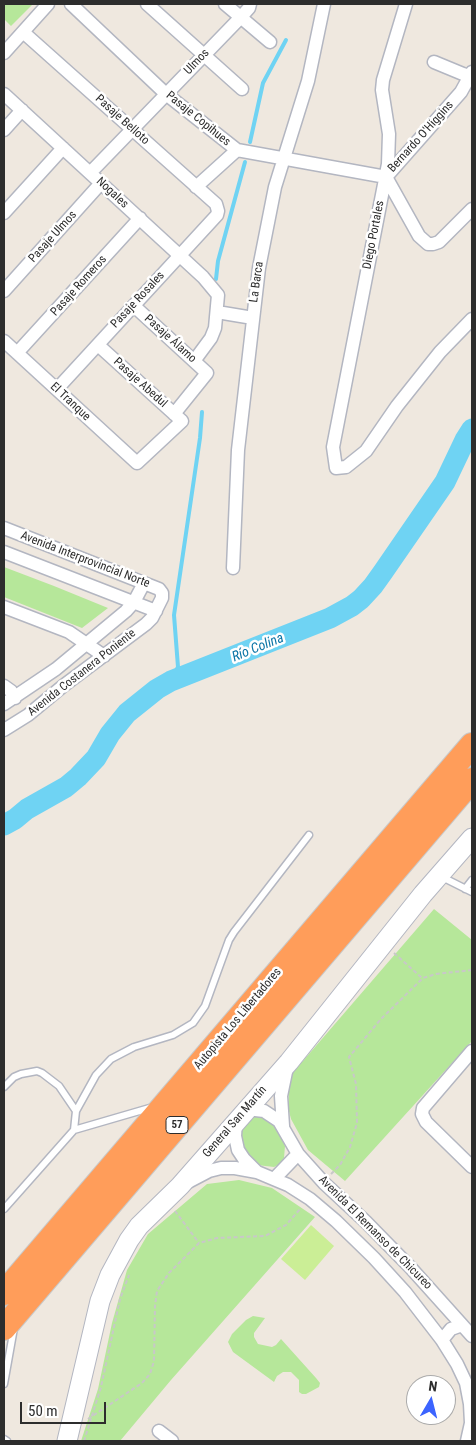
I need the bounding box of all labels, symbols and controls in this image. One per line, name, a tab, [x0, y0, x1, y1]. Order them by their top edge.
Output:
street label: Ulmos	[181, 46, 213, 78]
street label: Pasaje Copihues	[163, 89, 233, 149]
street label: Pasaje Belloto	[92, 92, 152, 148]
street label: Bernardo O'Higgins	[385, 98, 457, 176]
street label: Nogales	[93, 174, 131, 212]
street label: Diego Portales	[360, 199, 388, 271]
street label: Pasaje Ulmos	[26, 208, 80, 266]
street label: Pasaje Romeros	[48, 253, 110, 319]
street label: La Barca	[247, 261, 267, 303]
street label: Pasaje Rosales	[108, 269, 168, 331]
street label: Pasaje Álamo	[141, 312, 199, 366]
street label: Pasaje Abedul	[110, 355, 170, 411]
street label: El Tranque	[47, 380, 93, 424]
street label: Avenida Interprovincial Norte	[18, 529, 152, 591]
street label: Avenida Costanera Poniente	[25, 626, 139, 720]
water label: Río Colina	[230, 630, 286, 666]
street label: Autopista Los Libertadores	[191, 965, 285, 1073]
street label: General San Martín	[200, 1083, 270, 1161]
road number: 57	[166, 1116, 188, 1134]
street label: Avenida El Remanso de Chicureo	[315, 1173, 435, 1293]
north arrow	[406, 1375, 456, 1425]
text: N	[428, 1378, 438, 1395]
scale bar	[22, 1392, 109, 1424]
text: 50 m	[28, 1402, 58, 1420]

